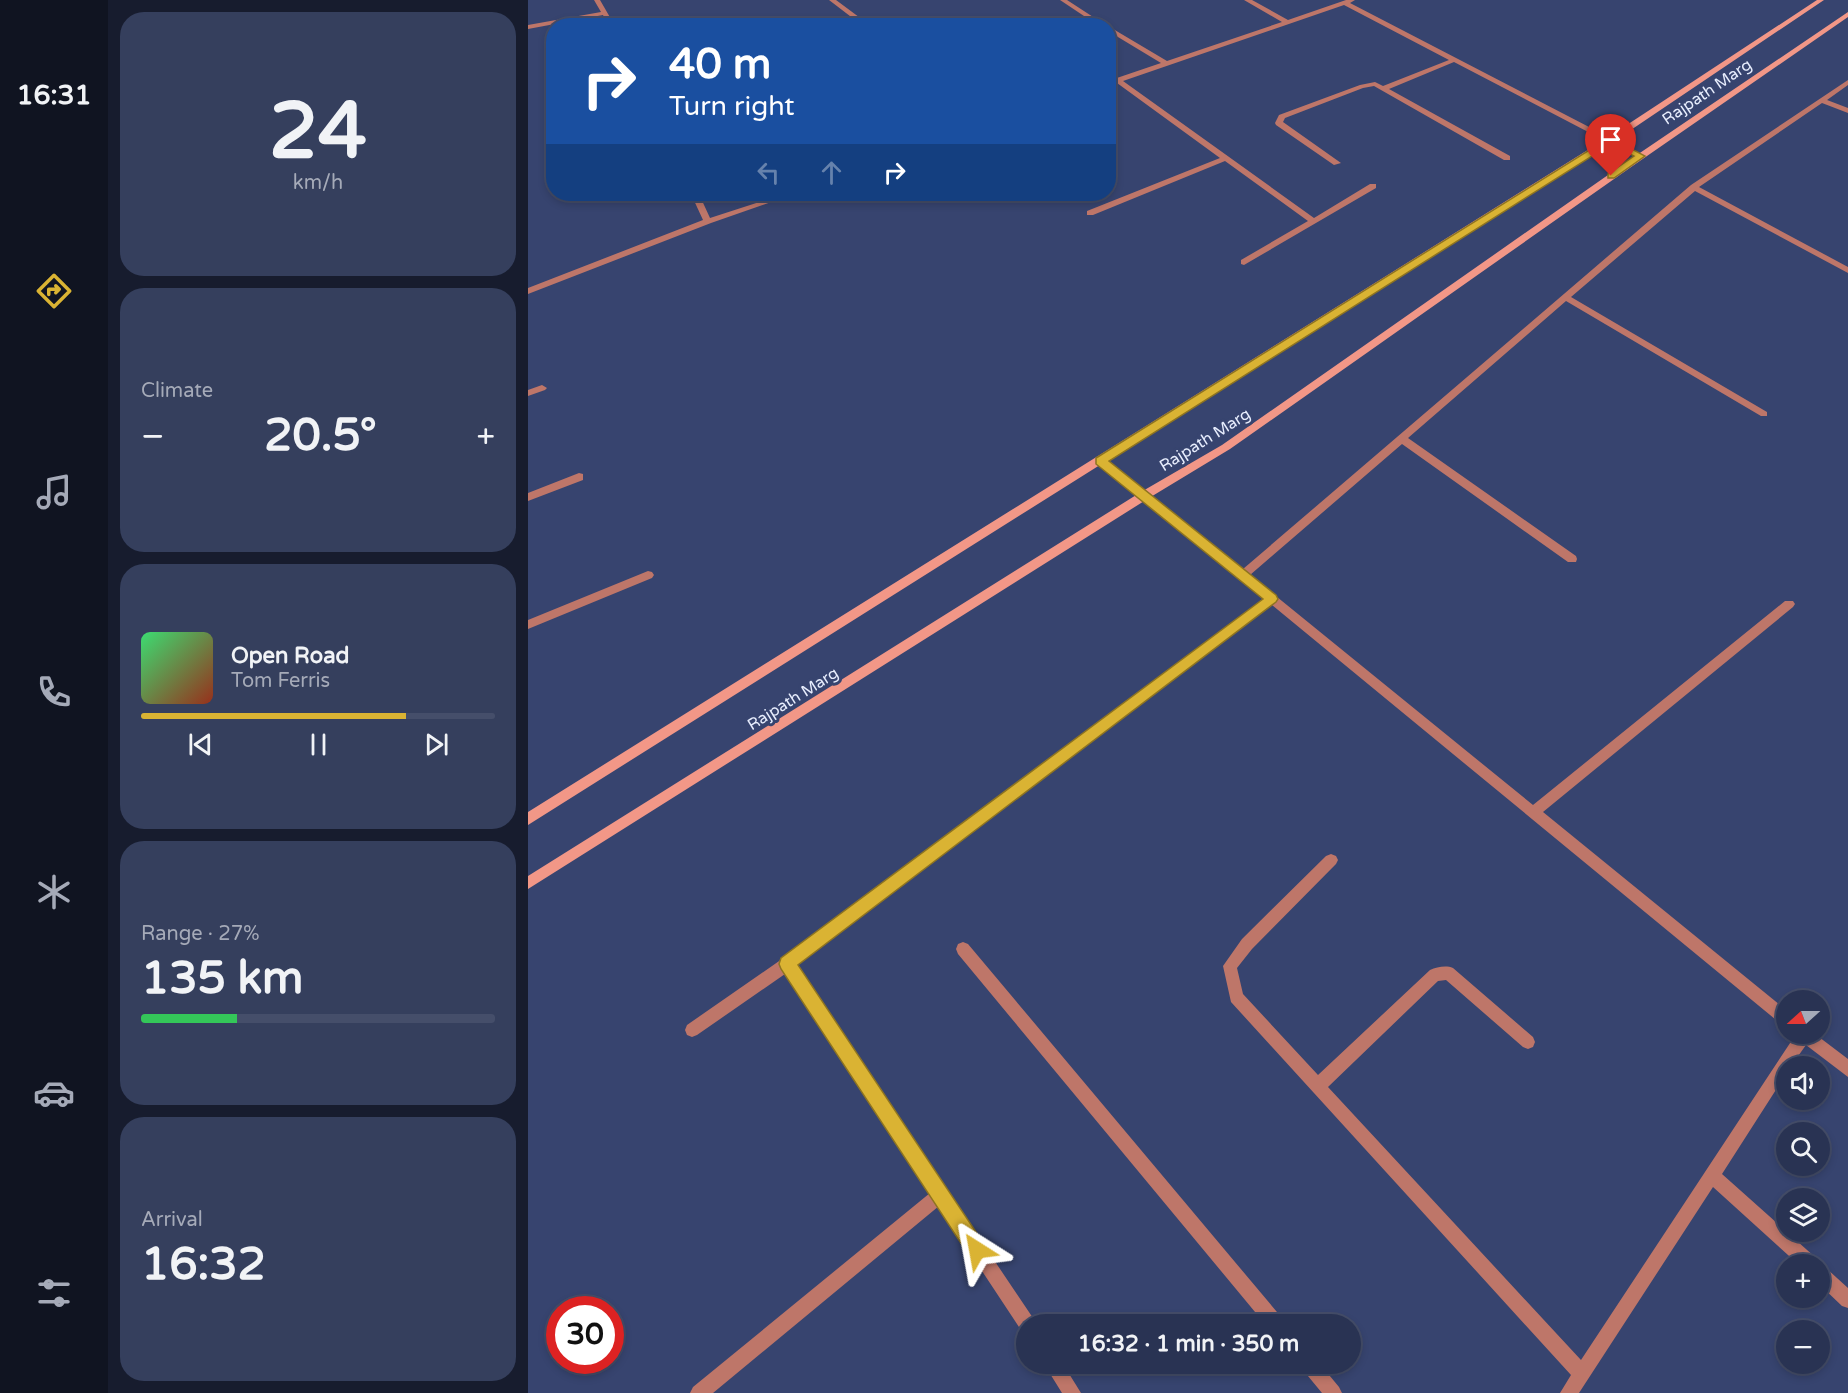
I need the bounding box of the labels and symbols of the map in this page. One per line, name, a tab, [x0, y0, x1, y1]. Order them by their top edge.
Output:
street label: Rajpath Marg	[1658, 55, 1756, 129]
pin	[1585, 114, 1636, 176]
street label: Rajpath Marg	[1156, 404, 1254, 476]
street label: Rajpath Marg	[744, 663, 842, 735]
north arrow	[1776, 990, 1830, 1044]
position arrow	[945, 1218, 1009, 1282]
speed limit sign: 30	[546, 1296, 624, 1374]

